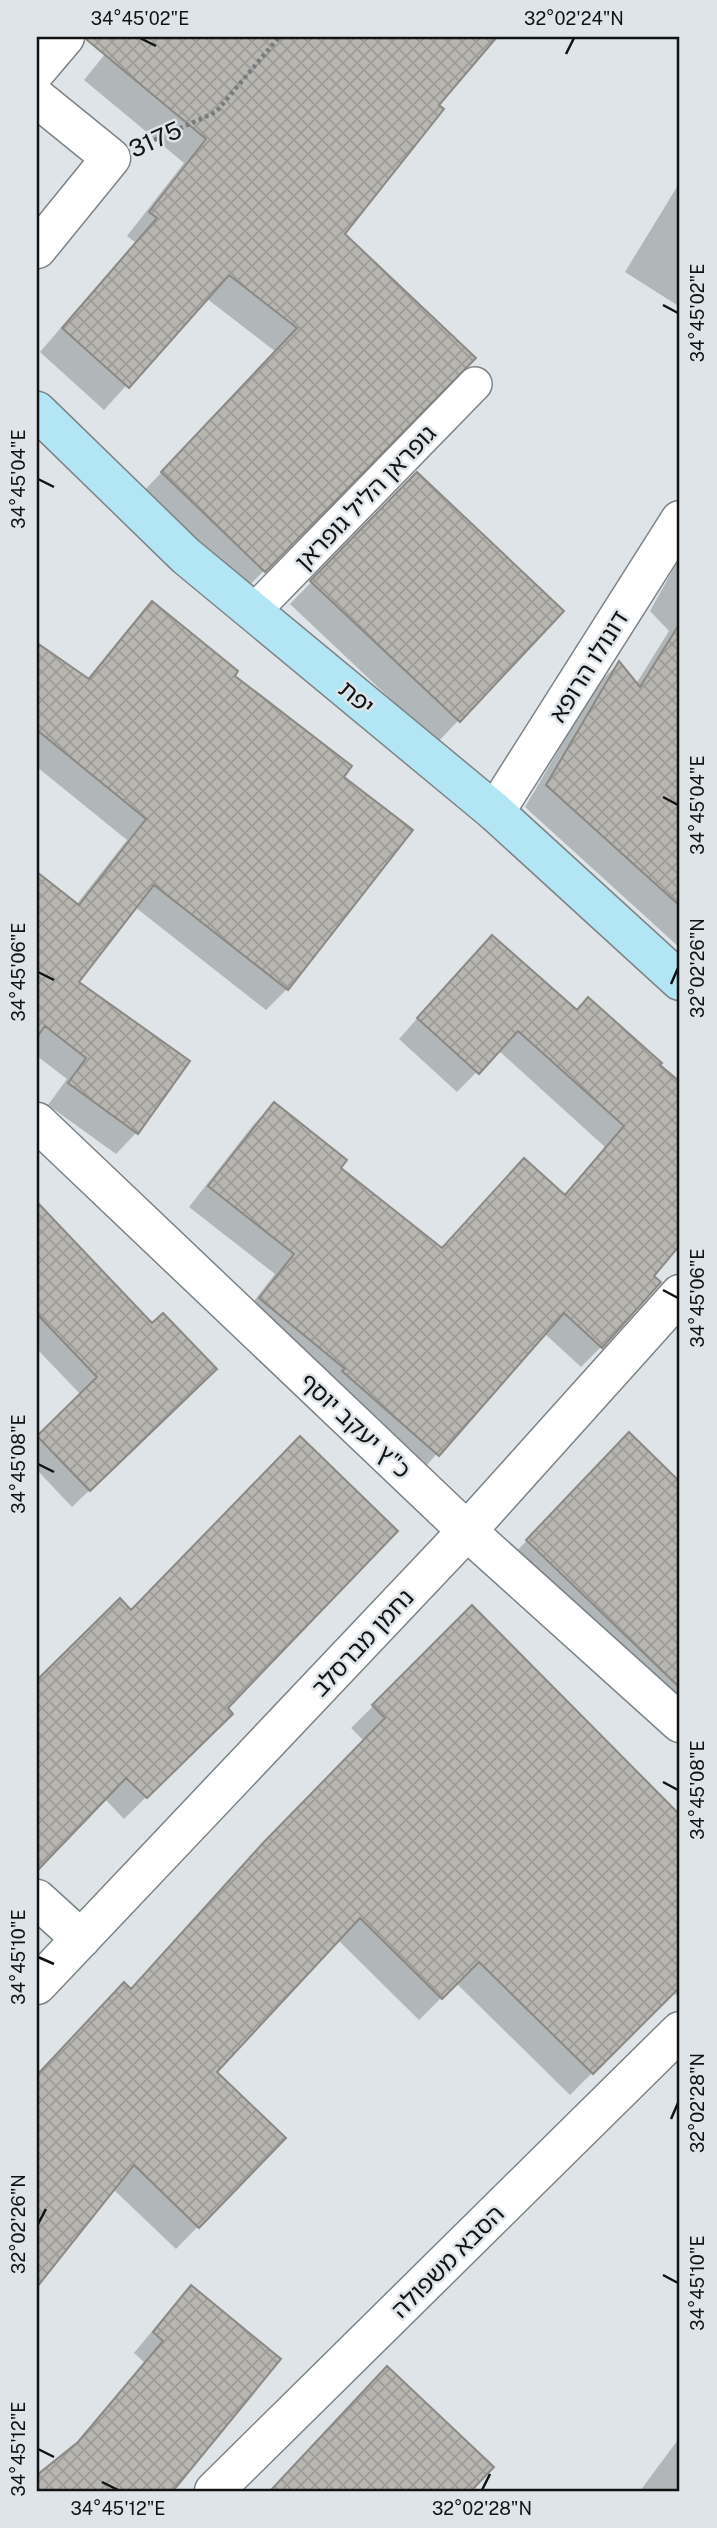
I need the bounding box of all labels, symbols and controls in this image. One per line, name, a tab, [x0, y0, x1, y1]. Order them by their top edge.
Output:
text: 34°45'02"E	[91, 8, 189, 29]
text: 32°02'24"N	[524, 8, 624, 29]
street label: 3175	[124, 115, 186, 163]
text: 34°45'02"E	[687, 264, 708, 362]
street label: גופראן הליל גופראן	[289, 419, 441, 575]
text: 34°45'04"E	[8, 429, 29, 529]
street label: דונולו הרופא	[543, 605, 633, 727]
street label: יפת	[334, 674, 380, 720]
text: 34°45'04"E	[687, 755, 708, 855]
text: 32°02'26"N	[687, 918, 708, 1018]
text: 34°45'06"E	[8, 922, 29, 1022]
text: 34°45'06"E	[687, 1248, 708, 1348]
street label: כ"ץ יעקב יוסף	[295, 1367, 417, 1483]
text: 34°45'08"E	[8, 1414, 29, 1514]
street label: נחמן מברסלב	[305, 1583, 419, 1701]
text: 34°45'08"E	[687, 1740, 708, 1840]
text: 34°45'10"E	[8, 1909, 29, 2005]
text: 32°02'28"N	[687, 2053, 708, 2153]
text: 32°02'26"N	[8, 2174, 29, 2274]
street label: הסבא משפולה	[385, 2199, 509, 2323]
text: 34°45'10"E	[687, 2235, 708, 2331]
text: 34°45'12"E	[8, 2402, 29, 2497]
text: 34°45'12"E	[71, 2498, 166, 2519]
text: 32°02'28"N	[432, 2498, 532, 2519]

